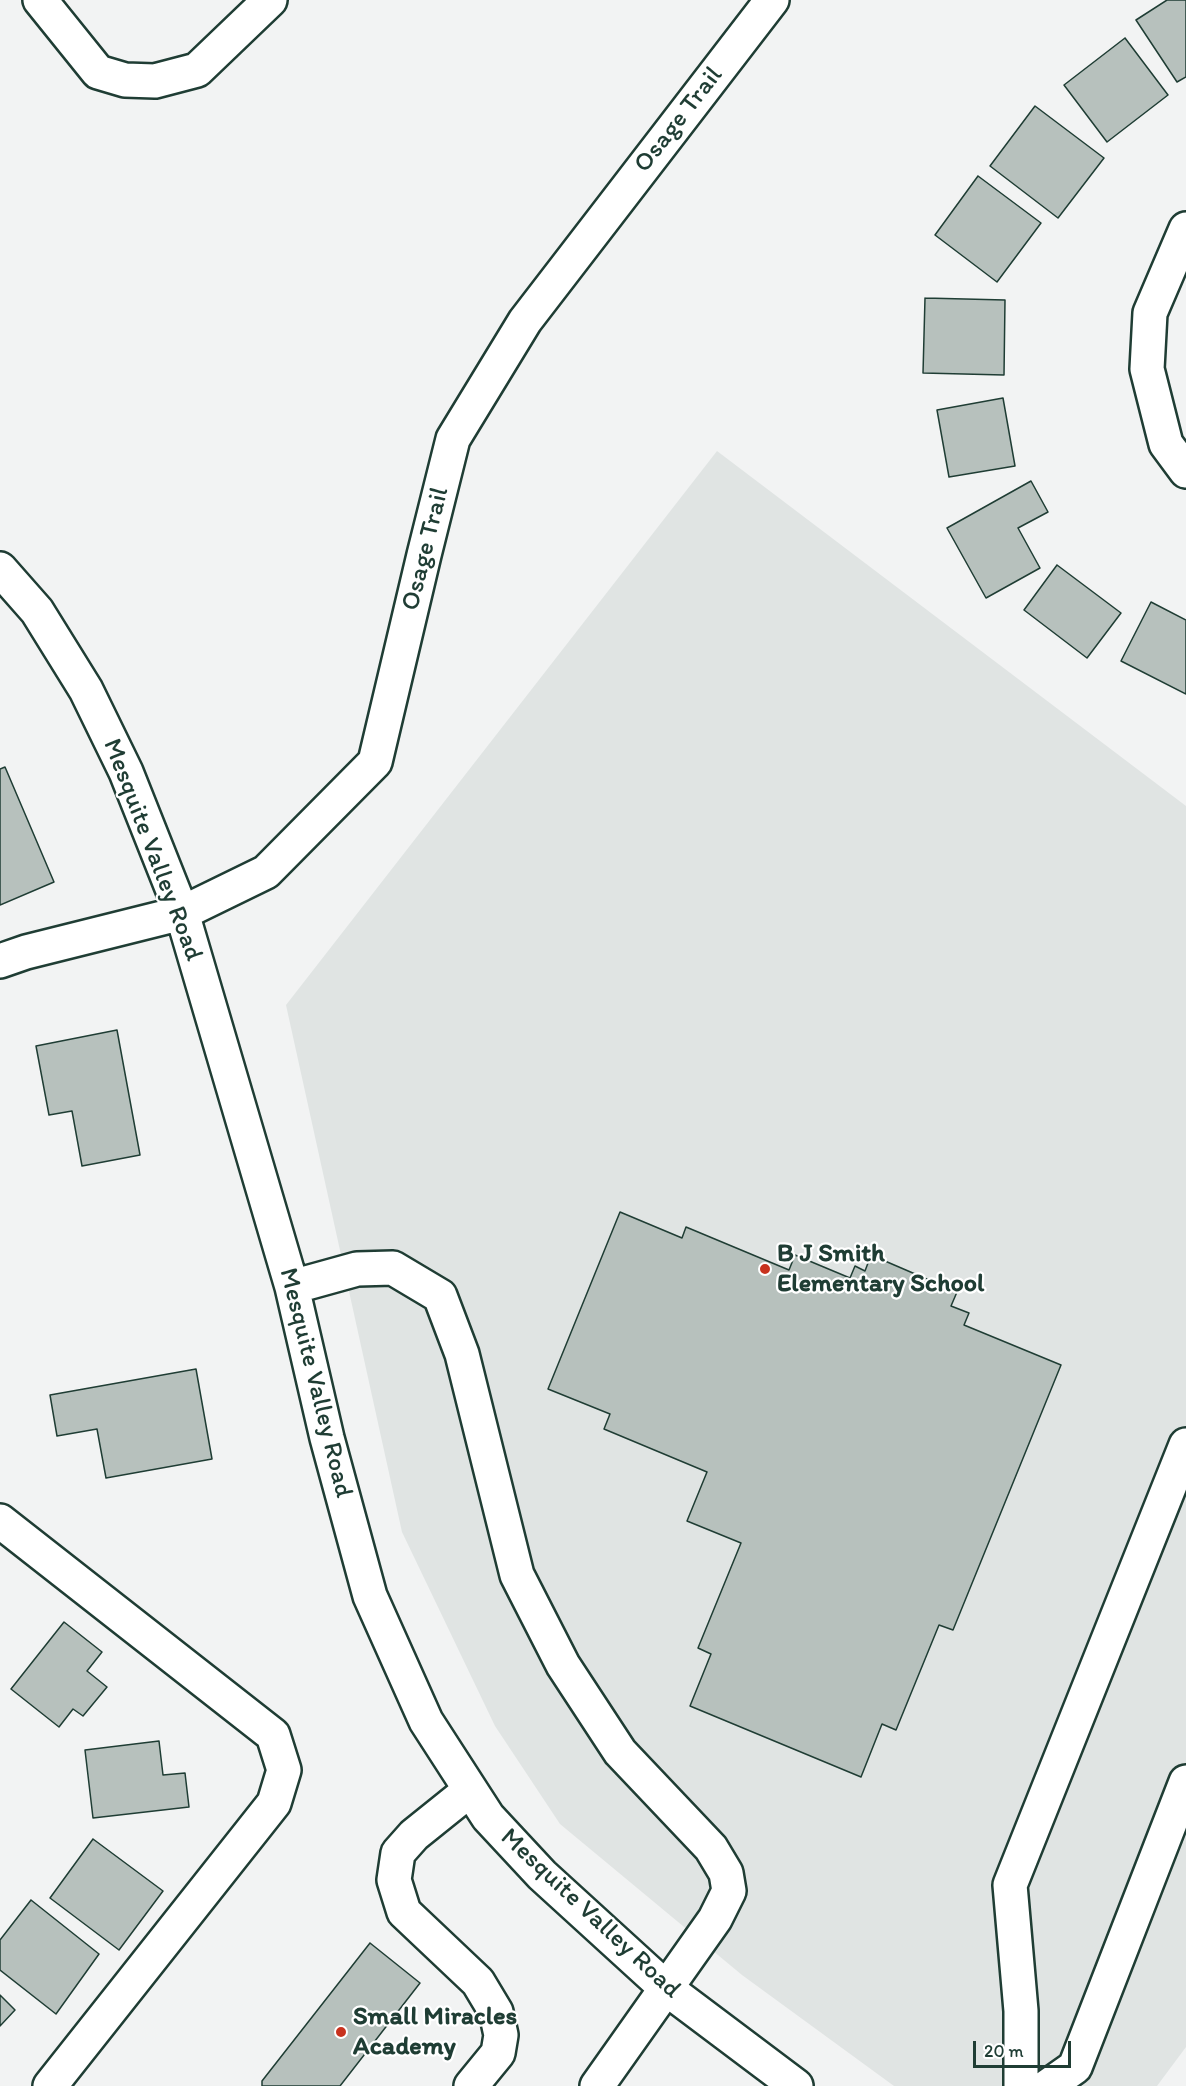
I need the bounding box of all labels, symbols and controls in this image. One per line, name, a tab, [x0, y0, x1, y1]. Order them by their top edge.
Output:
street label: Osage Trail	[628, 61, 730, 179]
street label: Osage Trail	[396, 484, 456, 614]
street label: Mesquite Valley Road	[95, 734, 209, 966]
place label: B J Smith Elementary School	[777, 1238, 984, 1300]
marker: B J Smith Elementary School	[758, 1262, 772, 1276]
street label: Mesquite Valley Road	[271, 1265, 359, 1501]
street label: Mesquite Valley Road	[493, 1822, 687, 2006]
place label: Small Miracles Academy	[353, 2001, 517, 2062]
marker: Small Miracles Academy	[334, 2025, 348, 2039]
scale bar	[976, 2029, 1074, 2067]
text: 20 m	[984, 2040, 1024, 2062]

